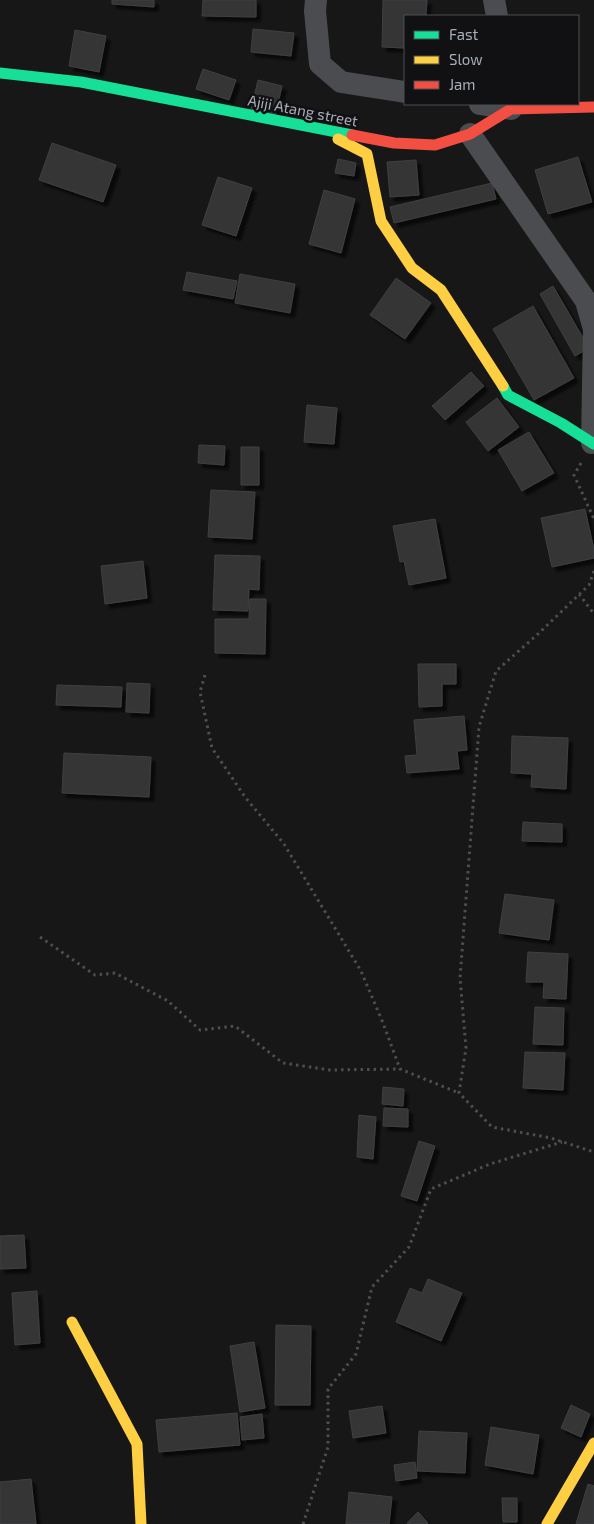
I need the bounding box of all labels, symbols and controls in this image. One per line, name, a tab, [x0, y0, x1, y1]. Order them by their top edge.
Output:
legend	[404, 15, 579, 105]
text: Fast	[449, 25, 479, 43]
text: Slow	[449, 50, 483, 68]
text: Jam	[449, 75, 475, 93]
street label: Ajiji Atang street	[246, 91, 360, 131]

